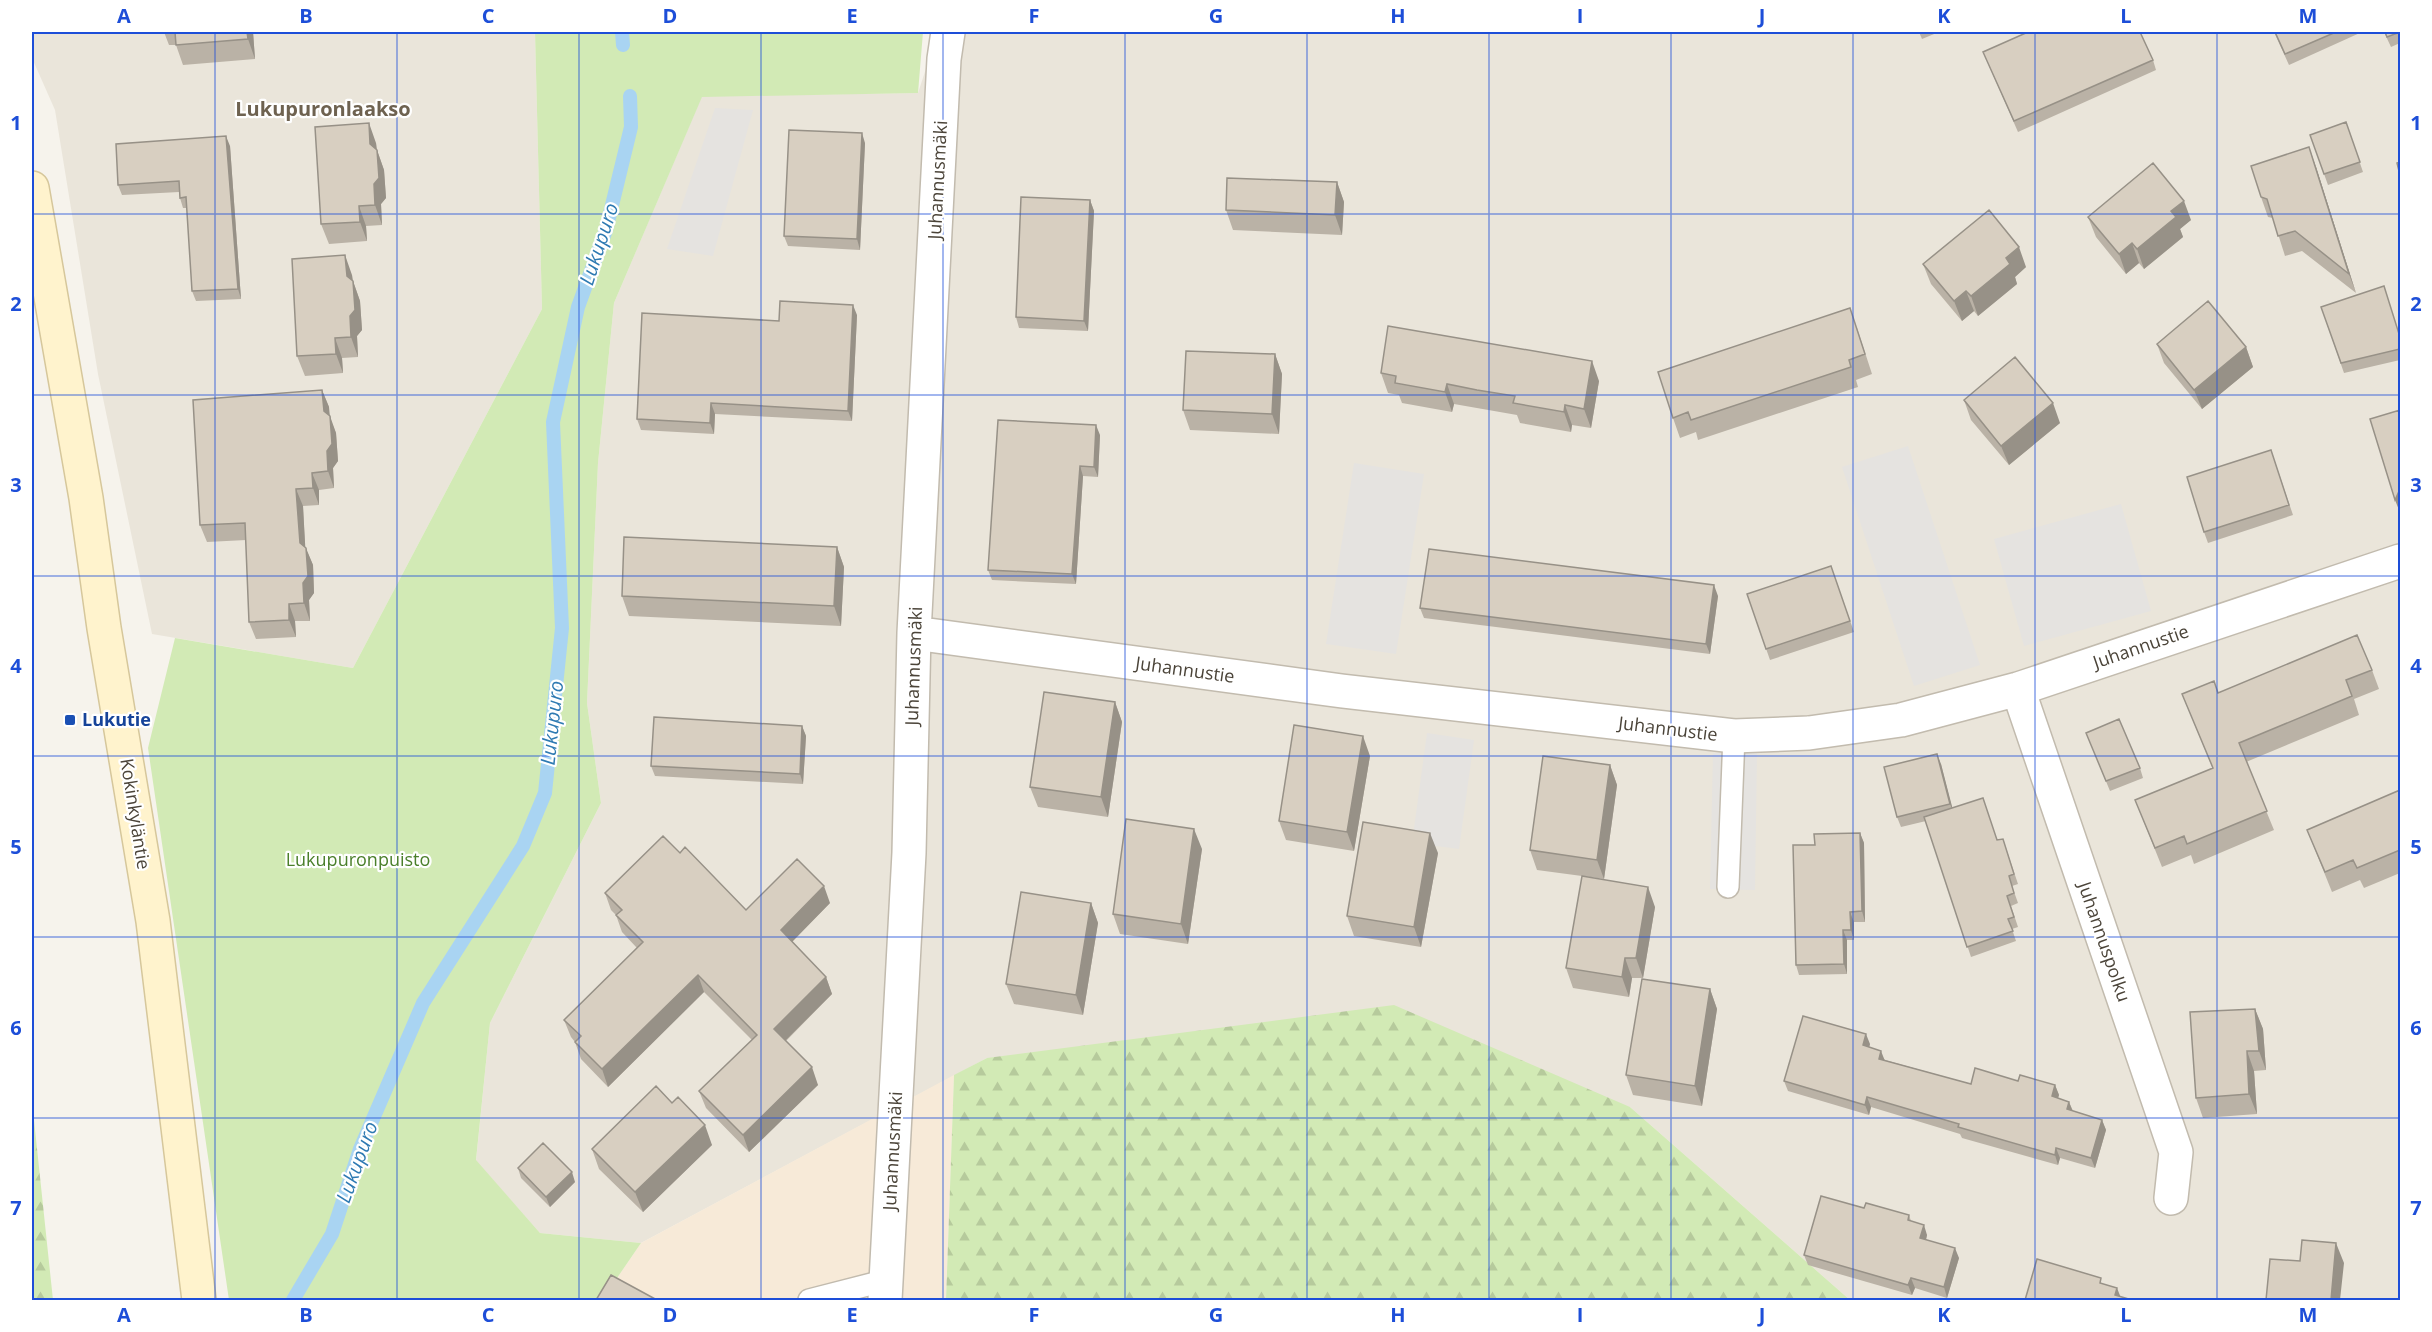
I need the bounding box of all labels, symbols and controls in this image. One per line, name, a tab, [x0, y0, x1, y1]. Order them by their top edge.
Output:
text: A	[117, 2, 131, 29]
text: B	[299, 2, 313, 29]
text: C	[482, 2, 495, 29]
text: D	[663, 2, 677, 29]
text: E	[846, 2, 858, 29]
text: F	[1029, 2, 1039, 29]
text: G	[1209, 2, 1223, 29]
text: H	[1390, 2, 1406, 29]
text: I	[1577, 2, 1583, 29]
text: J	[1757, 2, 1765, 29]
text: K	[1937, 2, 1951, 29]
text: L	[2120, 2, 2132, 29]
text: M	[2299, 2, 2317, 29]
district label: Lukupuronlaakso	[235, 95, 411, 122]
text: 1	[10, 109, 22, 136]
text: 1	[2410, 109, 2422, 136]
street label: Juhannusmäki	[922, 120, 952, 242]
water label: Lukupuro	[573, 199, 624, 288]
text: 2	[10, 290, 22, 317]
text: 2	[2410, 290, 2422, 317]
text: 3	[10, 471, 22, 498]
text: 3	[2410, 471, 2422, 498]
street label: Juhannusmäki	[899, 606, 927, 728]
street label: Juhannustie	[2088, 618, 2192, 674]
street label: Juhannustie	[1132, 650, 1236, 688]
text: 4	[10, 652, 22, 679]
text: 4	[2410, 652, 2422, 679]
water label: Lukupuro	[534, 679, 569, 766]
place label: Lukutie	[82, 707, 151, 731]
street label: Juhannustie	[1615, 710, 1719, 746]
marker: Lukutie	[63, 713, 77, 727]
street label: Kokinkyläntie	[115, 757, 157, 871]
text: 5	[10, 833, 22, 860]
text: 5	[2410, 833, 2422, 860]
park label: Lukupuronpuisto	[286, 847, 430, 871]
street label: Juhannuspolku	[2073, 877, 2137, 1005]
text: 6	[10, 1014, 22, 1041]
text: 6	[2410, 1014, 2422, 1041]
street label: Juhannusmäki	[877, 1091, 907, 1213]
water label: Lukupuro	[329, 1117, 384, 1206]
text: 7	[10, 1194, 22, 1221]
text: 7	[2410, 1194, 2422, 1221]
text: A	[117, 1301, 131, 1328]
text: B	[299, 1301, 313, 1328]
text: C	[482, 1301, 495, 1328]
text: D	[663, 1301, 677, 1328]
text: E	[846, 1301, 858, 1328]
text: F	[1029, 1301, 1039, 1328]
text: G	[1209, 1301, 1223, 1328]
text: H	[1390, 1301, 1406, 1328]
text: I	[1577, 1301, 1583, 1328]
text: J	[1757, 1301, 1765, 1328]
text: K	[1937, 1301, 1951, 1328]
text: L	[2120, 1301, 2132, 1328]
text: M	[2299, 1301, 2317, 1328]

